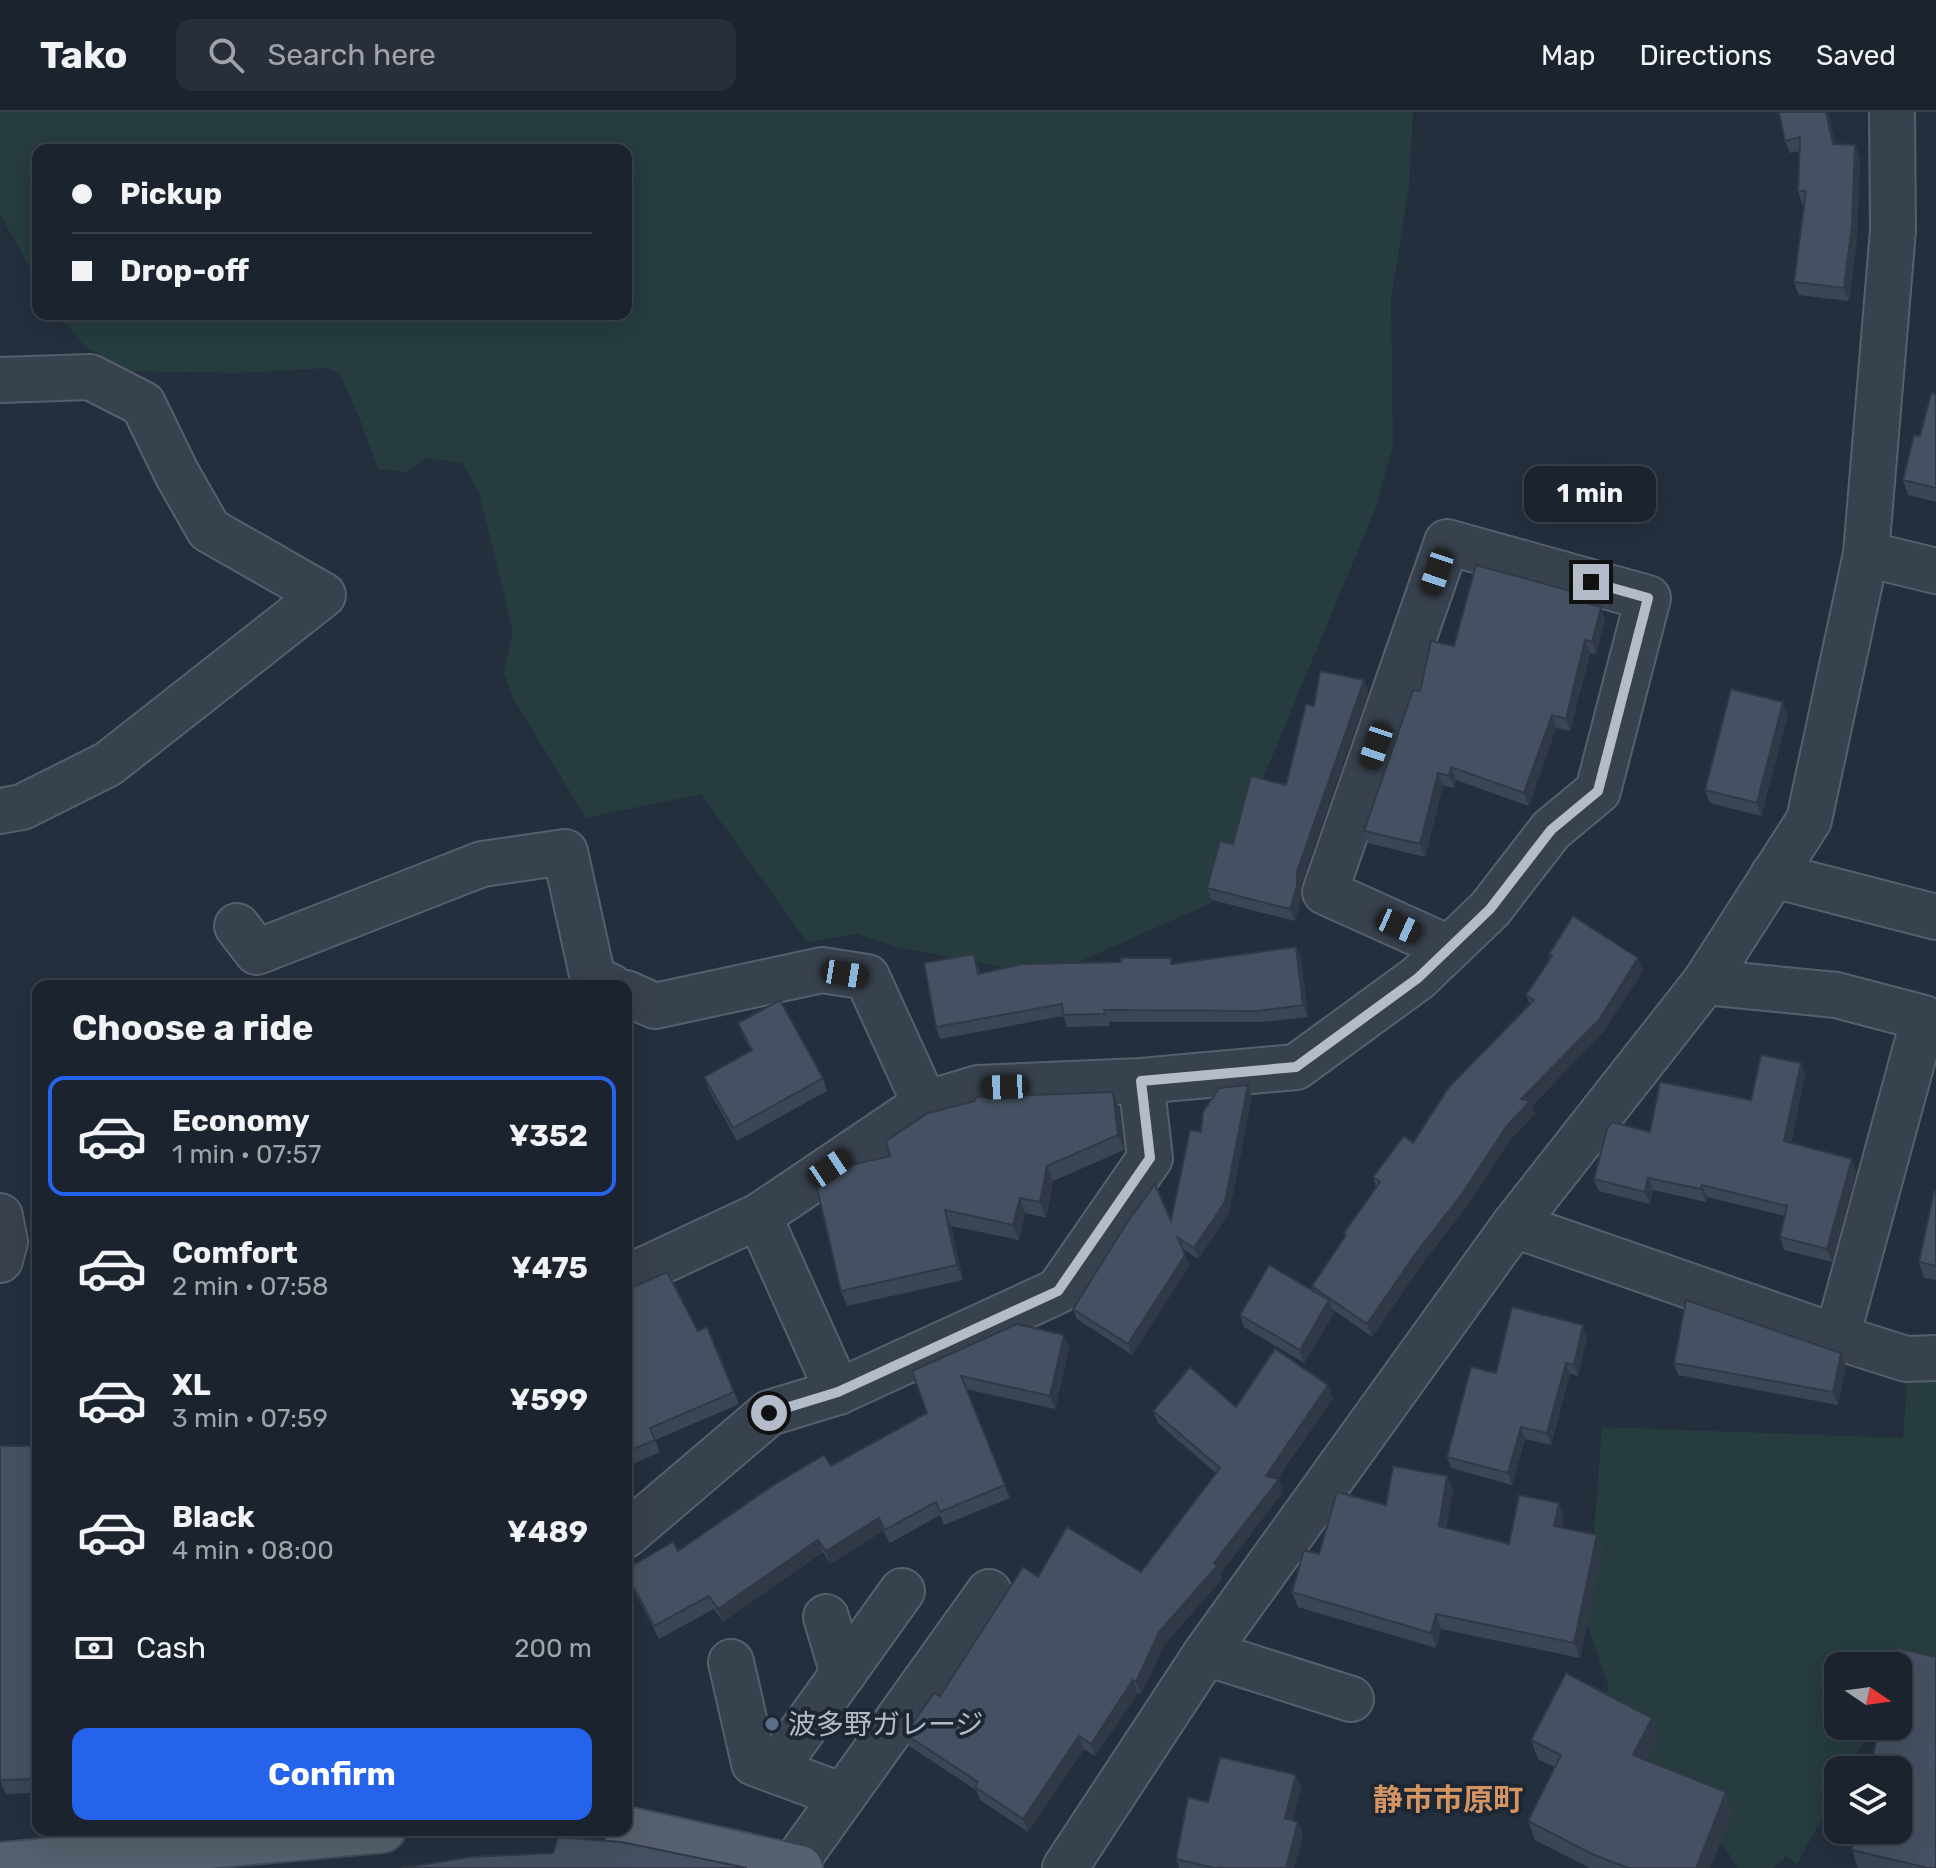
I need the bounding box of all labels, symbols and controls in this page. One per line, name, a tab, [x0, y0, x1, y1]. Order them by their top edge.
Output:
search box	[176, 19, 736, 91]
text: Tako	[40, 32, 128, 78]
icon: search	[204, 33, 248, 77]
text: Search here	[268, 37, 436, 73]
text: Map	[1541, 39, 1595, 72]
text: Directions	[1639, 39, 1772, 72]
text: Saved	[1816, 39, 1896, 72]
text: Pickup	[120, 176, 222, 212]
text: Drop-off	[120, 253, 249, 289]
callout: 1 min	[1525, 466, 1657, 522]
text: 1 min	[1557, 478, 1623, 509]
car	[1418, 545, 1456, 599]
route end	[1573, 564, 1609, 600]
car	[1357, 719, 1395, 773]
car	[1372, 905, 1426, 947]
car	[819, 958, 871, 990]
text: Choose a ride	[72, 1006, 313, 1049]
car	[981, 1074, 1029, 1100]
icon: car	[76, 1100, 148, 1172]
text: Economy	[172, 1103, 310, 1139]
text: ¥352	[509, 1118, 588, 1154]
text: 1 min · 07:57	[172, 1139, 321, 1170]
car	[803, 1145, 857, 1191]
icon: car	[76, 1232, 148, 1304]
text: Comfort	[172, 1235, 298, 1271]
text: ¥475	[511, 1250, 588, 1286]
text: 2 min · 07:58	[172, 1271, 329, 1302]
icon: car	[76, 1364, 148, 1436]
text: XL	[172, 1367, 211, 1403]
text: ¥599	[509, 1382, 588, 1418]
route start	[751, 1395, 787, 1431]
text: 3 min · 07:59	[172, 1403, 328, 1434]
icon: car	[76, 1496, 148, 1568]
text: Black	[172, 1499, 255, 1535]
text: ¥489	[507, 1514, 588, 1550]
text: 4 min · 08:00	[172, 1535, 334, 1566]
icon: cash	[72, 1626, 116, 1670]
text: Cash	[136, 1630, 206, 1666]
text: 200 m	[514, 1633, 592, 1664]
north arrow	[1824, 1652, 1912, 1740]
map controls	[1824, 1652, 1912, 1844]
place label: 波多野ガレージ	[788, 1708, 983, 1741]
marker: 波多野ガレージ	[763, 1715, 781, 1733]
button: Confirm	[72, 1728, 592, 1820]
button: layers	[1824, 1756, 1912, 1844]
district label: 静市市原町	[1373, 1782, 1523, 1818]

